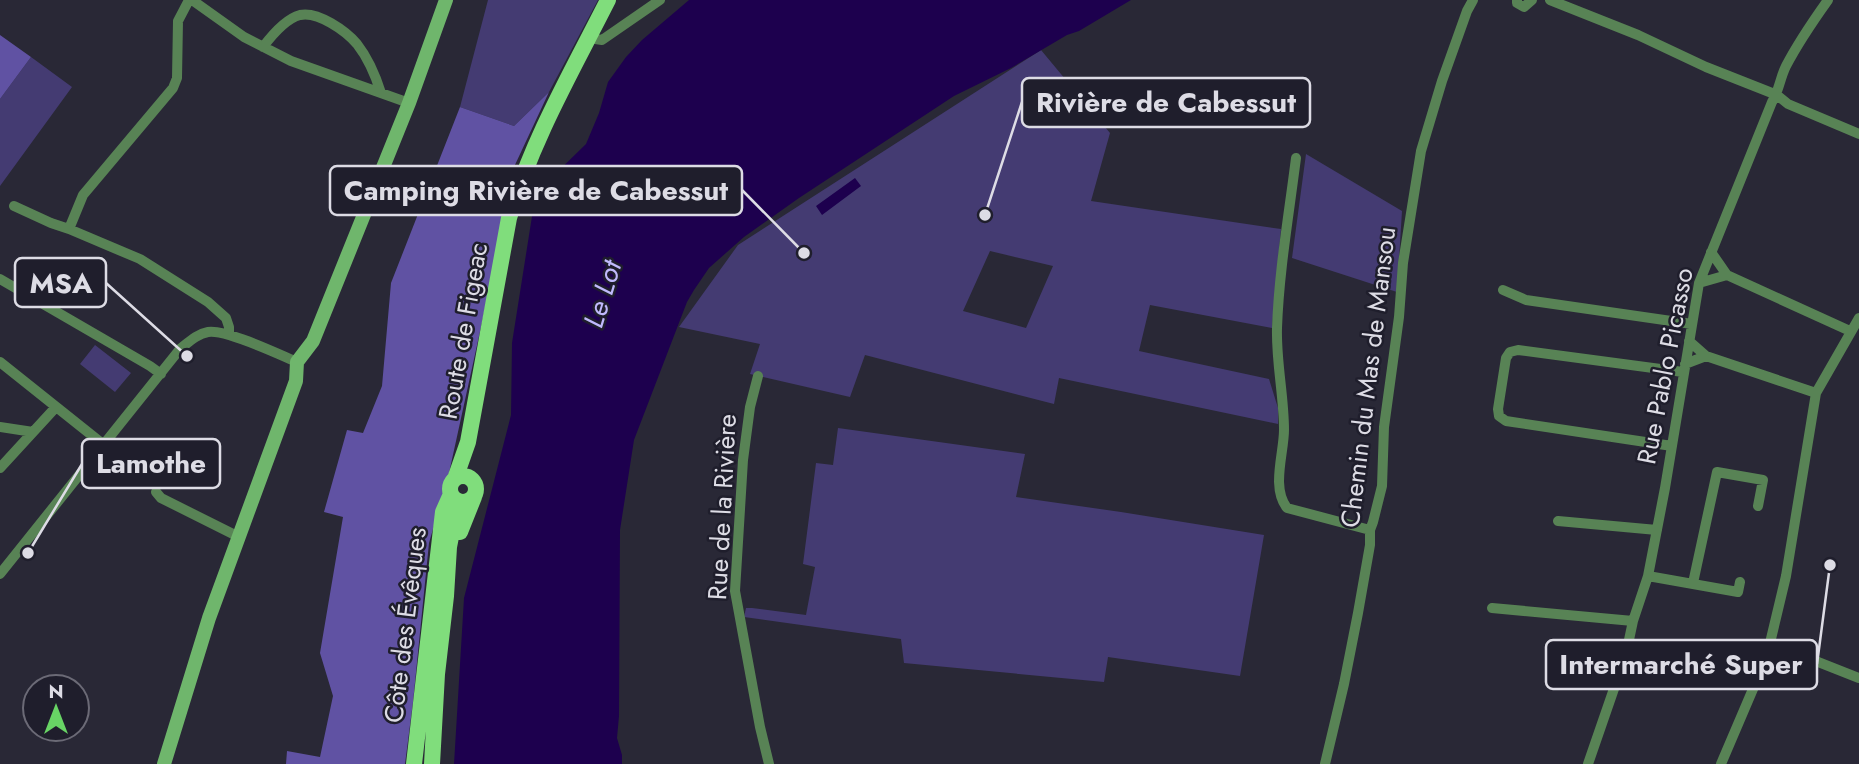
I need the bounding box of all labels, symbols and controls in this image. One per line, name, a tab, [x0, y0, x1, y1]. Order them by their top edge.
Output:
callout: Rivière de Cabessut	[1022, 78, 1310, 127]
text: Rivière de Cabessut	[1036, 82, 1296, 123]
callout: Camping Rivière de Cabessut	[330, 166, 742, 215]
text: Camping Rivière de Cabessut	[344, 170, 728, 211]
street label: Chemin du Mas de Mansou	[1331, 224, 1405, 530]
street label: Route de Figeac	[429, 240, 497, 422]
water label: Le Lot	[573, 254, 632, 333]
callout: MSA	[15, 258, 106, 307]
text: MSA	[29, 263, 93, 304]
street label: Rue Pablo Picasso	[1627, 265, 1703, 467]
street label: Rue de la Rivière	[698, 413, 746, 601]
callout: Lamothe	[82, 439, 220, 488]
text: Lamothe	[96, 443, 206, 484]
street label: Côte des Évêques	[374, 525, 436, 725]
callout: Intermarché Super	[1546, 640, 1817, 689]
text: Intermarché Super	[1559, 644, 1803, 685]
north arrow	[21, 673, 91, 743]
text: N	[48, 678, 64, 705]

